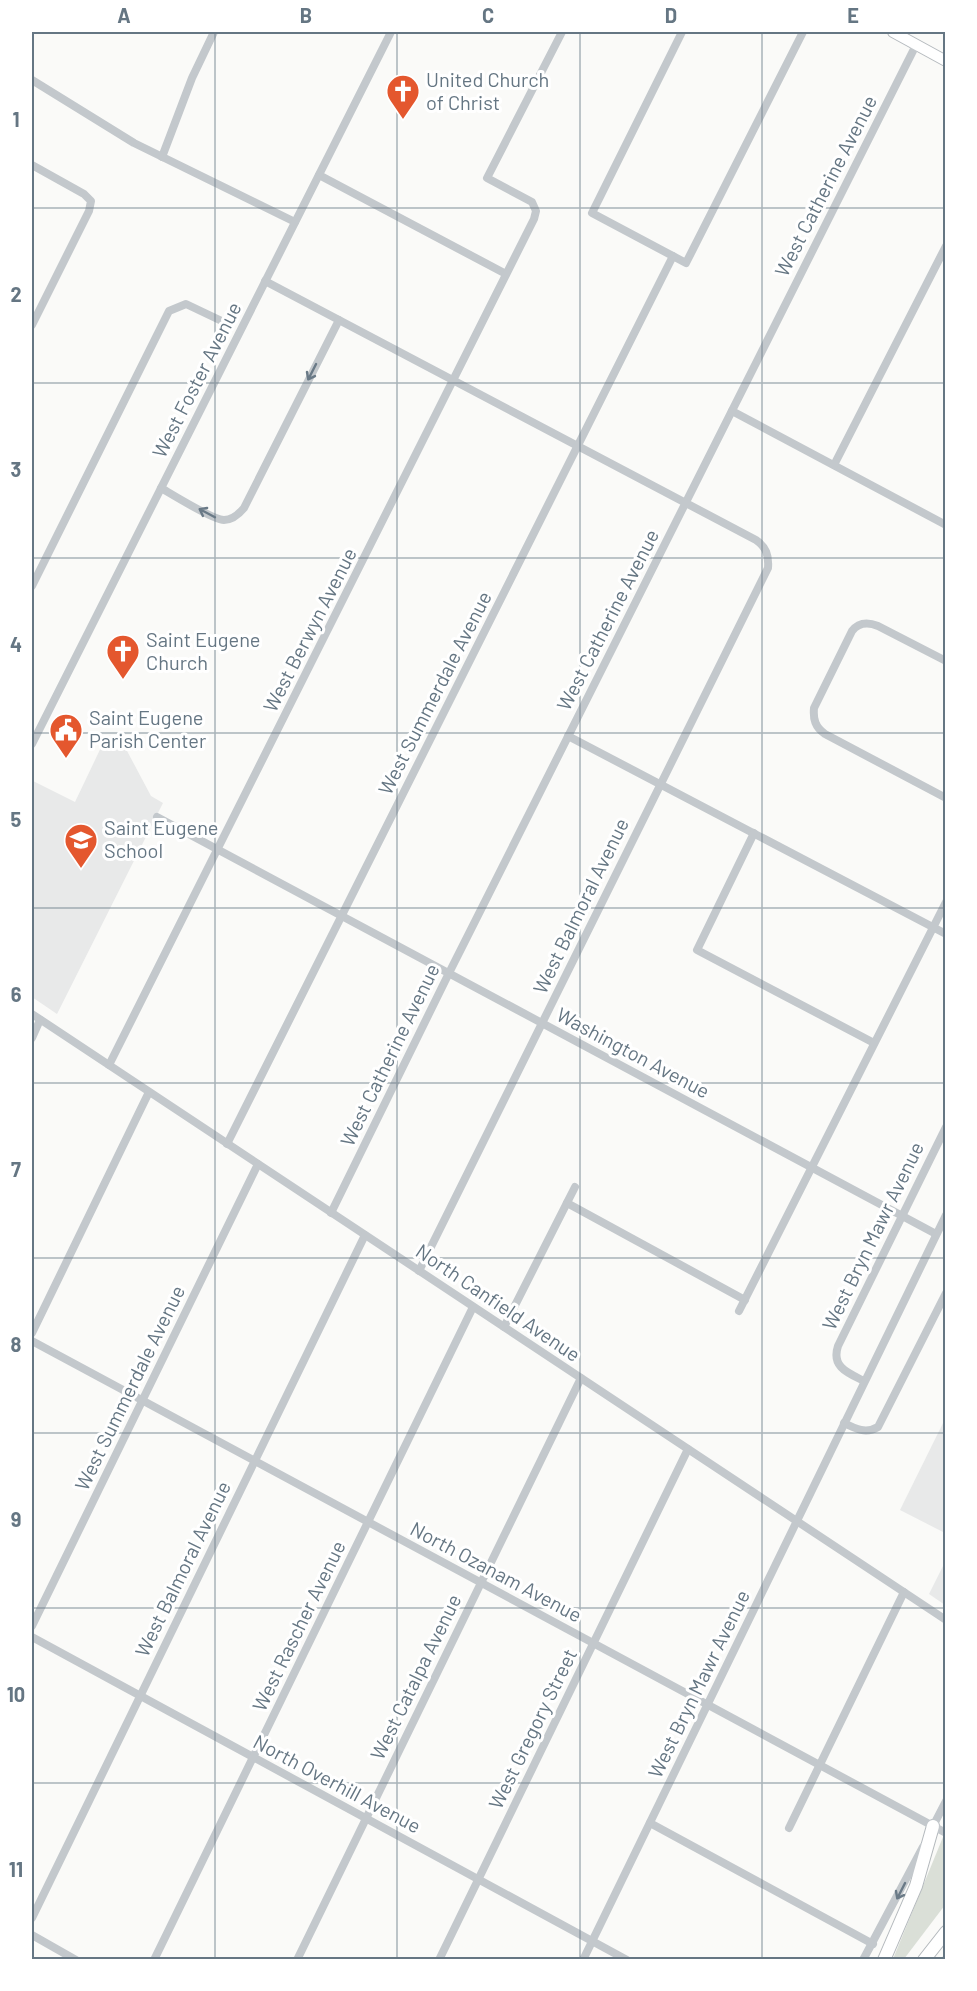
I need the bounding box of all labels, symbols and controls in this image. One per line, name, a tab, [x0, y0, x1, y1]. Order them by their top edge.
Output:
text: A	[117, 3, 131, 27]
text: B	[300, 3, 312, 27]
text: C	[482, 3, 494, 27]
text: D	[665, 3, 677, 27]
text: E	[847, 3, 859, 27]
place label: United Church of Christ	[426, 67, 549, 114]
church icon: United Church of Christ	[385, 73, 421, 120]
street label: West Catherine Avenue	[769, 91, 881, 280]
text: 1	[12, 107, 20, 131]
text: 2	[10, 282, 22, 306]
street label: West Foster Avenue	[146, 298, 246, 461]
one-way arrow	[306, 363, 318, 381]
text: 3	[11, 457, 21, 481]
one-way arrow	[199, 507, 216, 519]
street label: West Catherine Avenue	[551, 525, 663, 714]
street label: West Berwyn Avenue	[257, 543, 361, 716]
street label: West Summerdale Avenue	[372, 587, 496, 798]
place label: Saint Eugene Church	[146, 627, 261, 674]
text: 4	[10, 632, 22, 656]
church icon: Saint Eugene Church	[105, 633, 141, 680]
place label: Saint Eugene Parish Center	[89, 705, 206, 752]
public building icon: Saint Eugene Parish Center	[48, 712, 84, 759]
text: 5	[11, 807, 22, 831]
street label: West Balmoral Avenue	[527, 814, 633, 997]
place label: Saint Eugene School	[104, 815, 219, 862]
school or university icon: Saint Eugene School	[63, 822, 99, 869]
street label: West Catherine Avenue	[334, 959, 444, 1150]
text: 6	[11, 982, 22, 1006]
street label: Washington Avenue	[553, 1002, 714, 1103]
street label: West Bryn Mawr Avenue	[816, 1138, 928, 1333]
text: 7	[11, 1157, 21, 1181]
street label: North Canfield Avenue	[412, 1238, 585, 1366]
street label: West Summerdale Avenue	[69, 1281, 189, 1494]
text: 8	[11, 1332, 22, 1356]
street label: West Balmoral Avenue	[129, 1477, 235, 1660]
text: 9	[11, 1507, 21, 1531]
street label: North Ozanam Avenue	[407, 1516, 586, 1626]
street label: West Rascher Avenue	[246, 1536, 350, 1715]
street label: West Bryn Mawr Avenue	[642, 1586, 754, 1781]
street label: West Catalpa Avenue	[365, 1590, 466, 1763]
street label: West Gregory Street	[483, 1645, 581, 1813]
text: 10	[7, 1682, 25, 1706]
street label: North Overhill Avenue	[250, 1729, 425, 1837]
text: 11	[9, 1857, 23, 1881]
one-way arrow	[895, 1882, 907, 1899]

